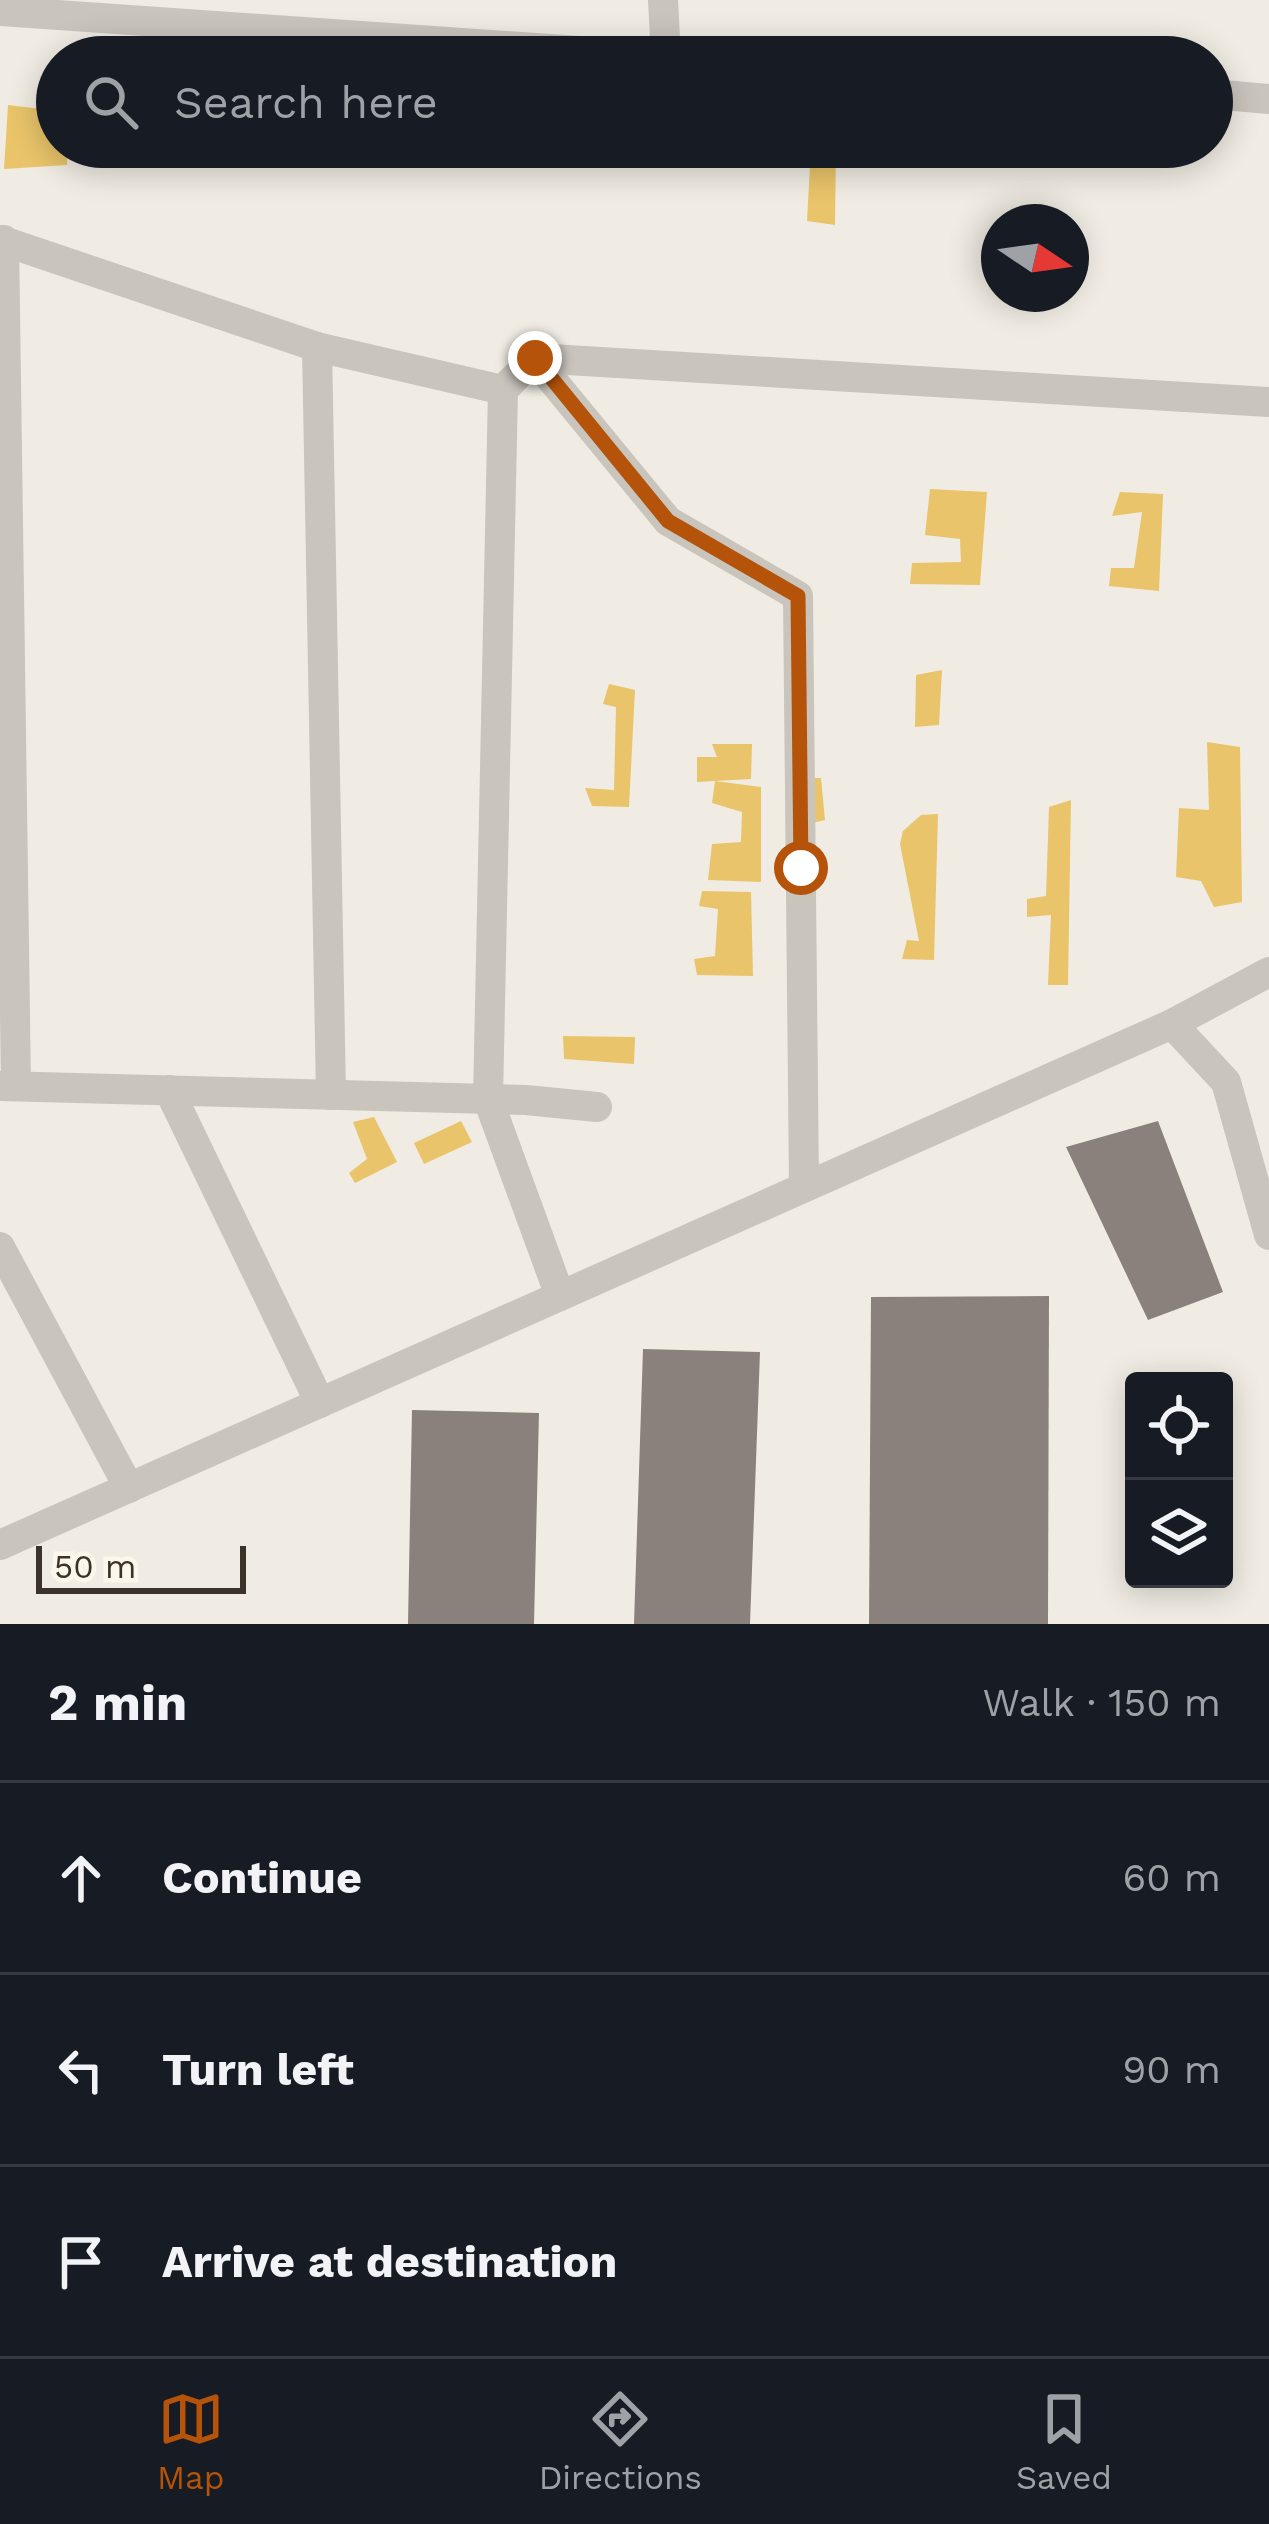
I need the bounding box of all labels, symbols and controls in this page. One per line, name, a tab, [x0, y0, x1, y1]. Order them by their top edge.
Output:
search box	[36, 36, 1233, 168]
icon: search	[78, 69, 144, 135]
text: Search here	[174, 76, 438, 129]
north arrow	[981, 204, 1089, 312]
route end	[508, 331, 562, 385]
route start	[774, 841, 828, 895]
map controls	[1125, 1372, 1233, 1588]
button: locate	[1125, 1372, 1233, 1480]
button: layers	[1125, 1480, 1233, 1588]
scale bar	[36, 1540, 246, 1593]
text: 50 m	[54, 1547, 136, 1586]
text: 2 min	[48, 1673, 187, 1732]
text: Walk · 150 m	[983, 1680, 1221, 1725]
icon: ahead	[48, 1845, 114, 1911]
text: Continue	[162, 1851, 362, 1904]
text: 60 m	[1123, 1855, 1221, 1900]
icon: left	[48, 2037, 114, 2103]
text: Turn left	[162, 2043, 354, 2096]
text: 90 m	[1122, 2047, 1221, 2092]
icon: arrive	[48, 2229, 114, 2295]
text: Arrive at destination	[162, 2235, 617, 2288]
tab: Map	[157, 2386, 224, 2497]
tab: Directions	[539, 2386, 702, 2497]
tab: Saved	[1016, 2386, 1112, 2497]

